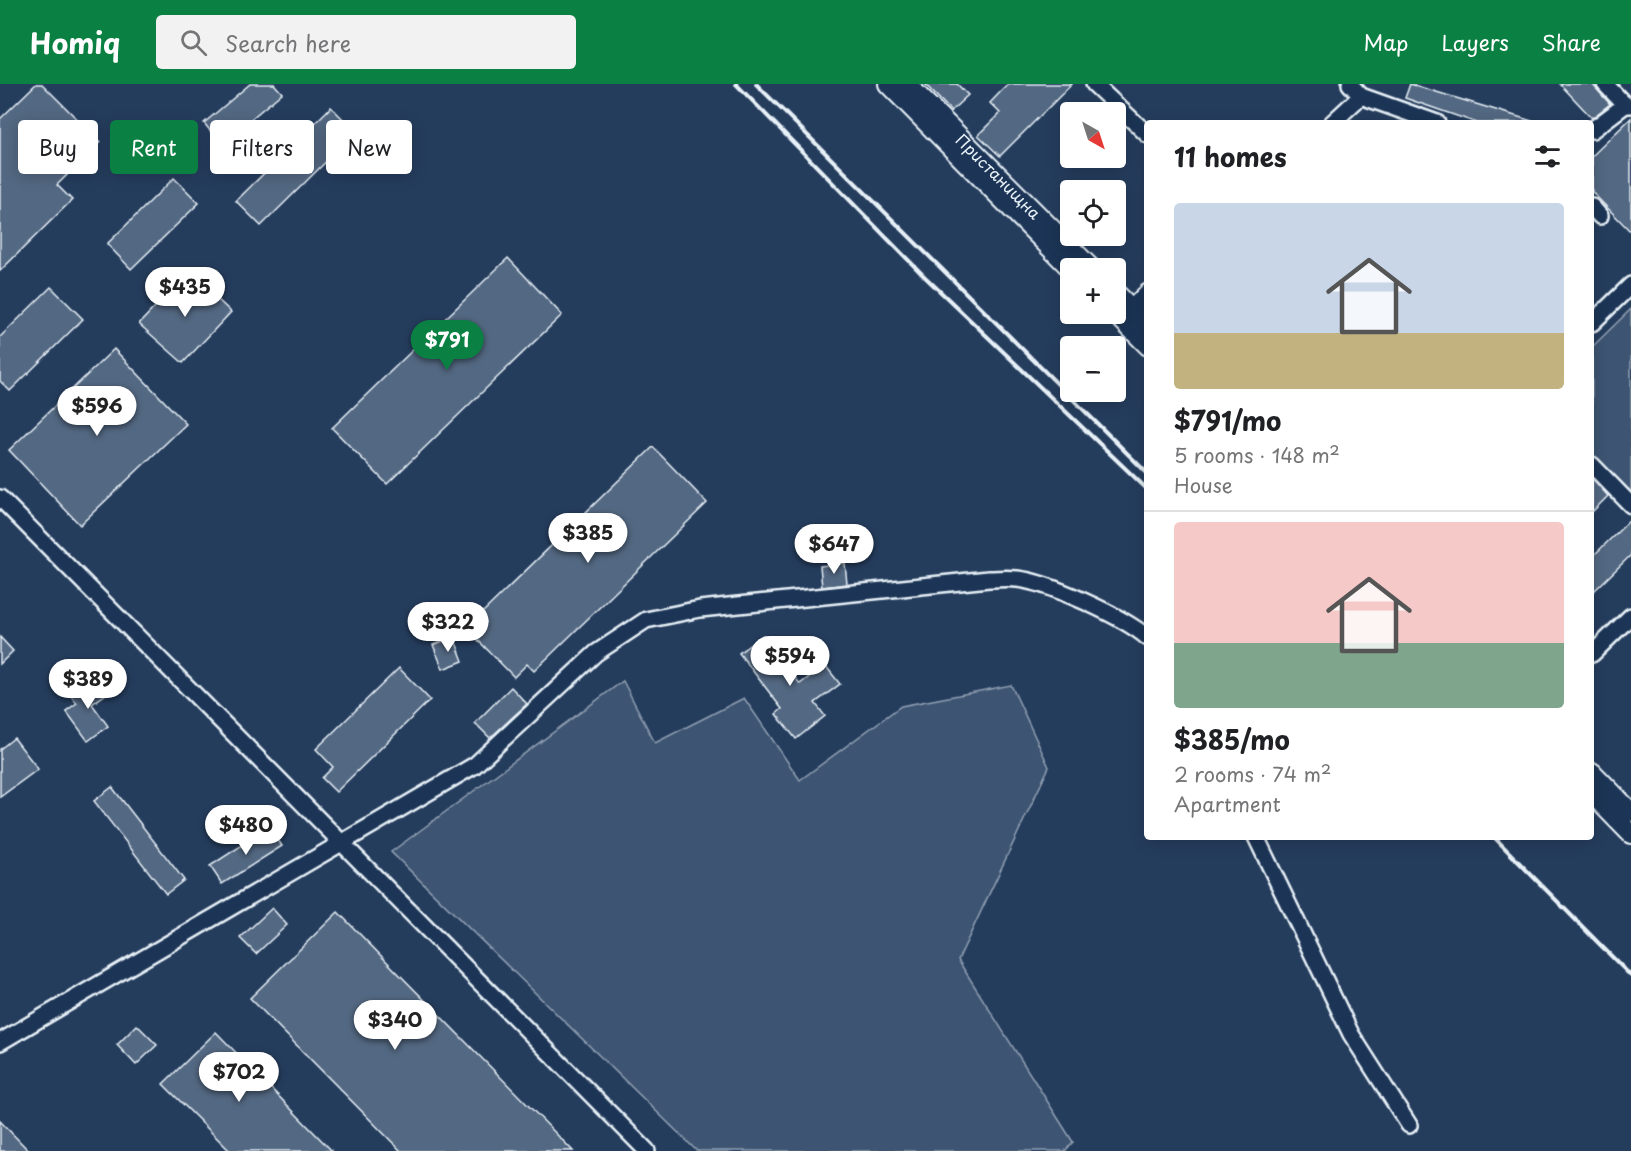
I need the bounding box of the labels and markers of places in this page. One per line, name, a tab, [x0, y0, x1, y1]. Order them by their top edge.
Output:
pin: $435	[149, 267, 221, 318]
pin: $791	[411, 320, 483, 371]
pin: $596	[61, 386, 133, 437]
pin: $385	[552, 513, 624, 564]
pin: $647	[798, 524, 870, 575]
pin: $322	[412, 602, 484, 653]
pin: $594	[754, 636, 826, 687]
pin: $389	[52, 659, 124, 710]
pin: $480	[210, 805, 282, 856]
pin: $340	[359, 1000, 431, 1051]
pin: $702	[203, 1052, 275, 1103]

